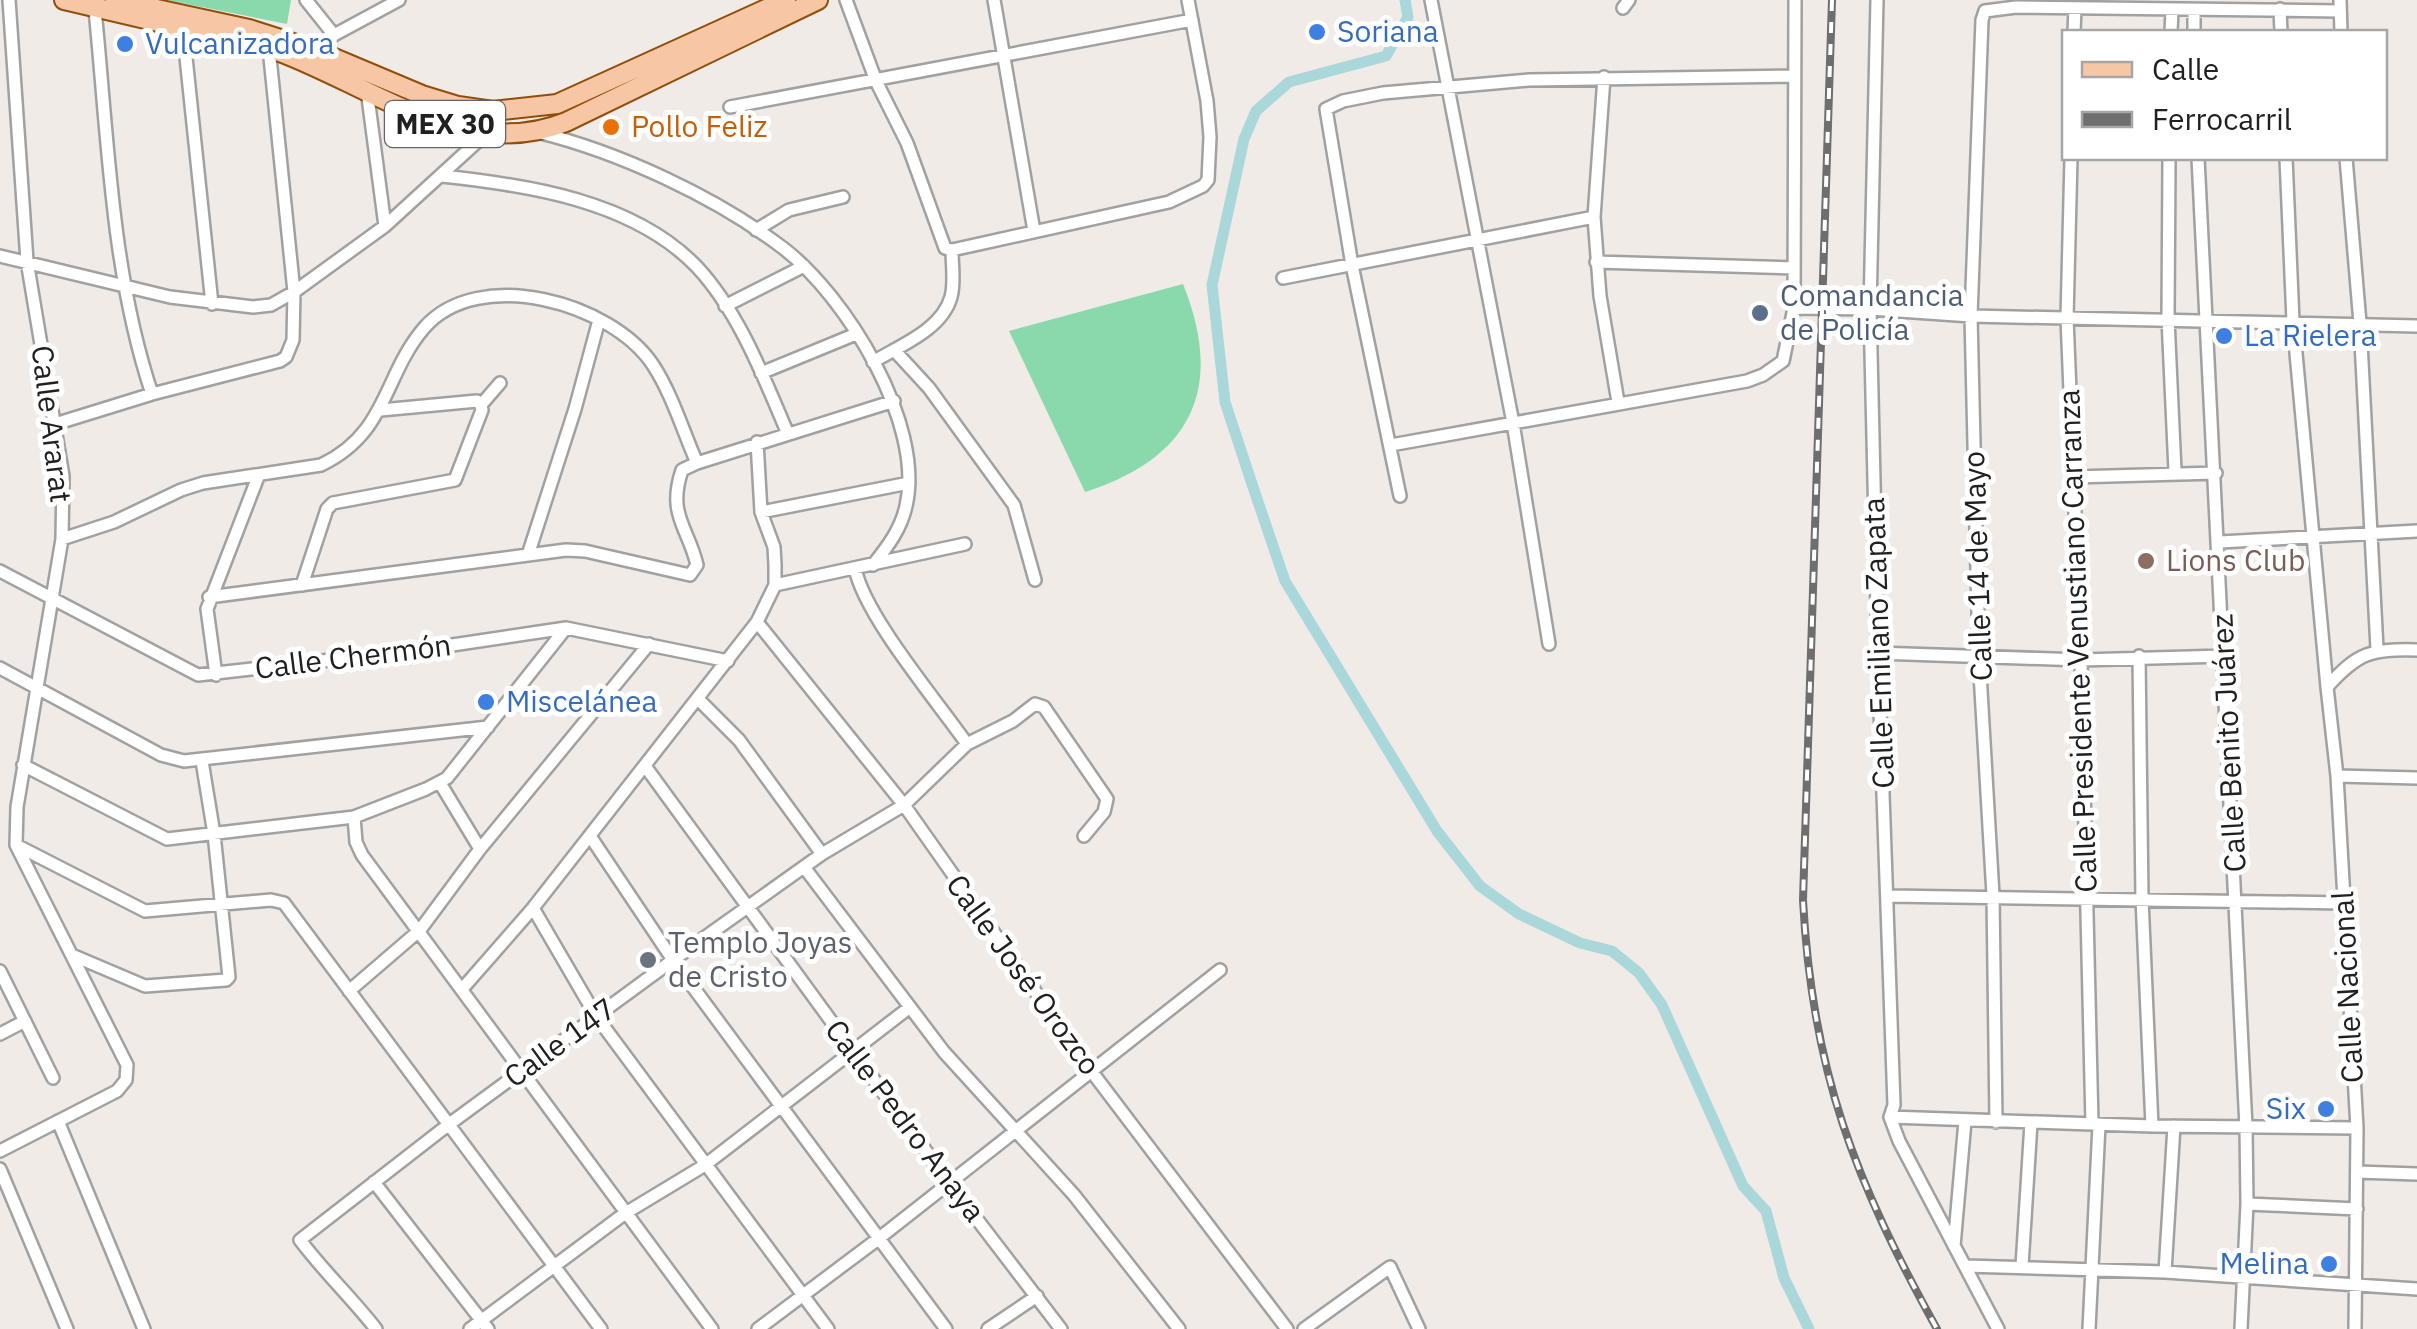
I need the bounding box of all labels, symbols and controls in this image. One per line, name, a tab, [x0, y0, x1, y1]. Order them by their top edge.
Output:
place label: Soriana	[1337, 11, 1439, 50]
marker: Soriana	[1306, 21, 1328, 43]
place label: Vulcanizadora	[145, 23, 335, 62]
legend	[2062, 30, 2387, 160]
marker: Vulcanizadora	[114, 33, 136, 55]
text: Calle	[2152, 49, 2219, 88]
text: Ferrocarril	[2152, 99, 2292, 138]
road number: MEX 30	[385, 101, 505, 147]
place label: Pollo Feliz	[631, 106, 768, 145]
marker: Pollo Feliz	[600, 116, 622, 138]
place label: Comandancia de Policía	[1780, 275, 1964, 348]
marker: Comandancia de Policía	[1749, 302, 1771, 324]
place label: La Rielera	[2244, 315, 2377, 354]
marker: La Rielera	[2213, 325, 2235, 347]
street label: Calle Ararat	[24, 343, 81, 505]
street label: Calle Presidente Venustiano Carranza	[2048, 389, 2105, 893]
street label: Calle 14 de Mayo	[1953, 450, 2000, 682]
street label: Calle Emiliano Zapata	[1853, 497, 1902, 789]
place label: Lions Club	[2166, 540, 2305, 579]
marker: Lions Club	[2135, 550, 2157, 572]
street label: Calle Benito Juárez	[2201, 613, 2254, 873]
street label: Calle Chermón	[252, 624, 453, 687]
place label: Miscelánea	[506, 681, 658, 720]
marker: Miscelánea	[475, 691, 497, 713]
street label: Calle José Orozco	[938, 866, 1110, 1082]
street label: Calle Nacional	[2322, 890, 2371, 1084]
place label: Templo Joyas de Cristo	[668, 922, 852, 995]
marker: Templo Joyas de Cristo	[637, 949, 659, 971]
street label: Calle 147	[496, 988, 623, 1095]
street label: Calle Pedro Anaya	[817, 1011, 995, 1229]
place label: Six	[2266, 1088, 2306, 1127]
marker: Six	[2315, 1098, 2337, 1120]
place label: Melina	[2219, 1243, 2309, 1282]
marker: Melina	[2318, 1253, 2340, 1275]

